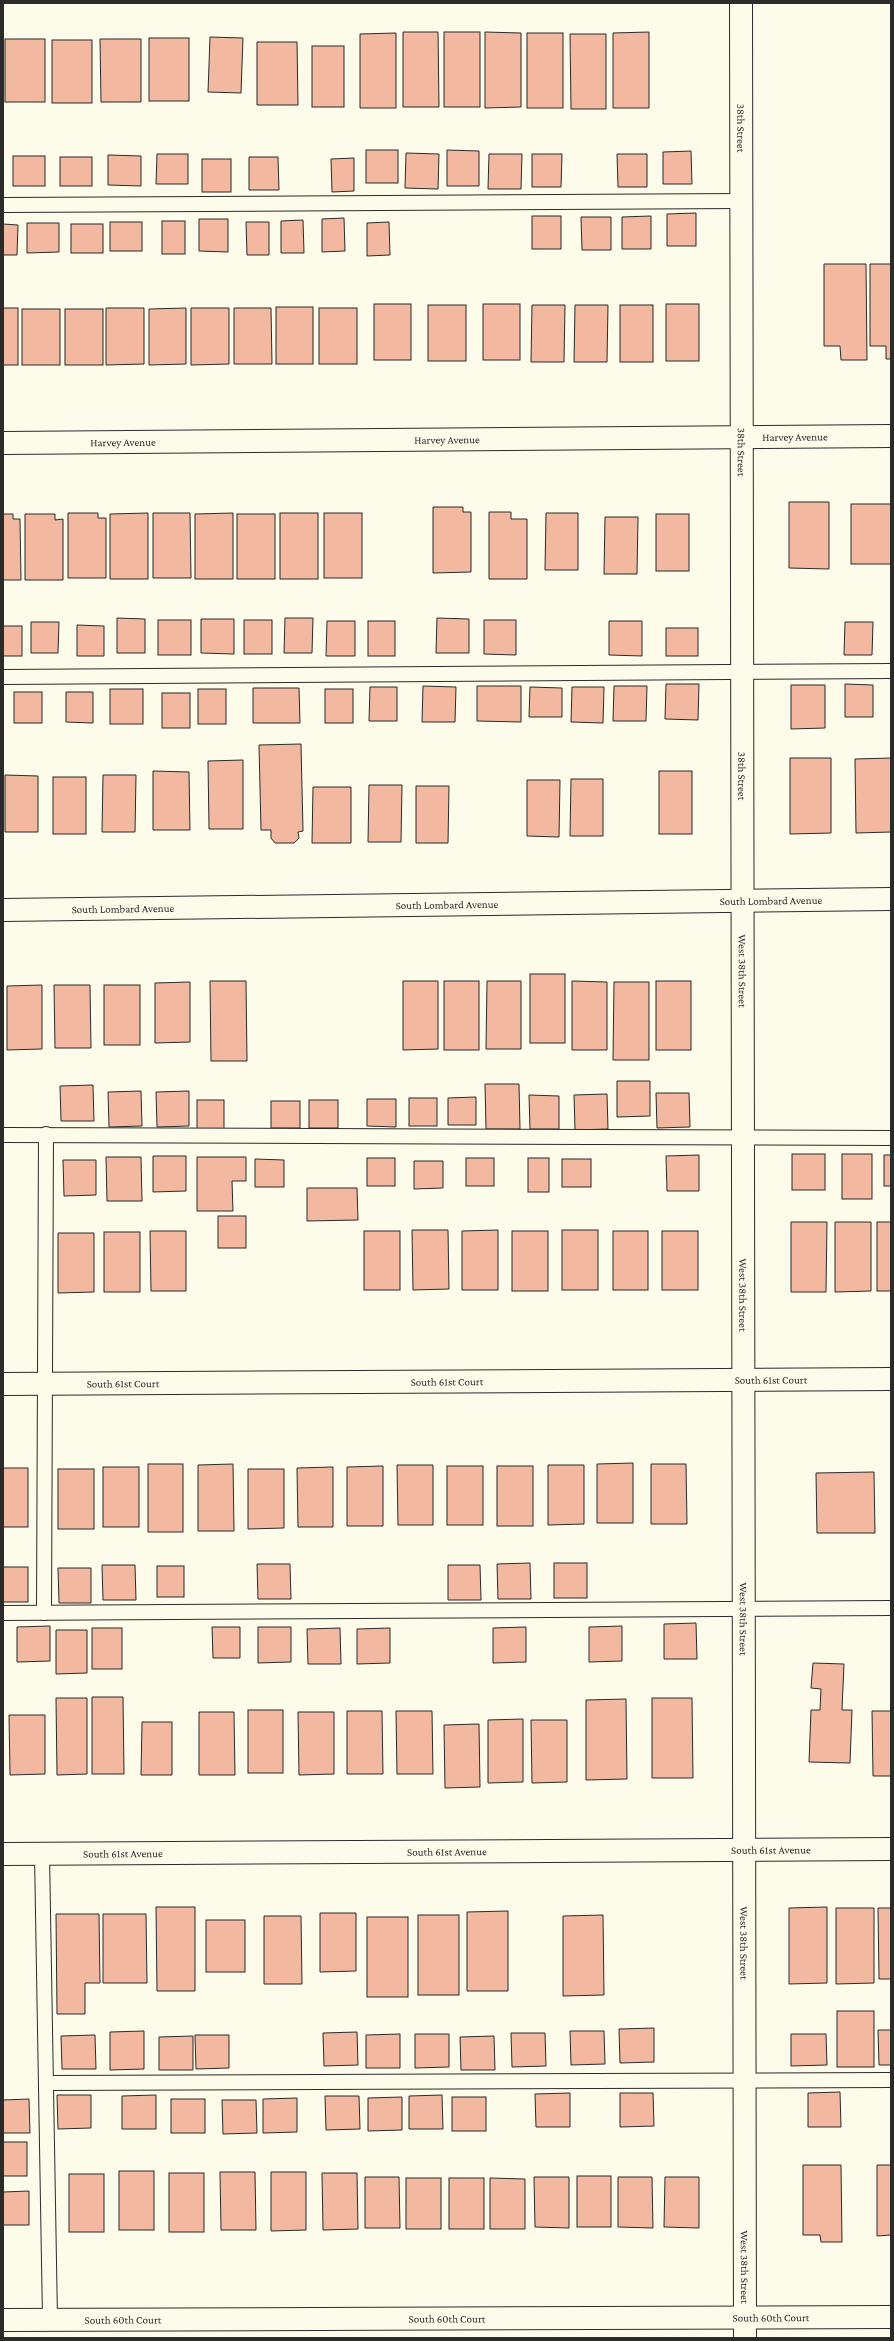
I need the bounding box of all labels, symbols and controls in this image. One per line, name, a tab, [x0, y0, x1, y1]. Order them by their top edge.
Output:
street label: 38th Street	[735, 104, 747, 153]
street label: 38th Street	[736, 428, 748, 477]
street label: Harvey Avenue	[762, 430, 828, 444]
street label: Harvey Avenue	[414, 433, 480, 447]
street label: Harvey Avenue	[90, 436, 156, 449]
street label: 38th Street	[736, 752, 748, 801]
street label: South Lombard Avenue	[720, 894, 823, 907]
street label: South Lombard Avenue	[396, 898, 499, 911]
street label: South Lombard Avenue	[72, 902, 175, 915]
street label: West 38th Street	[737, 934, 749, 1008]
street label: West 38th Street	[737, 1258, 749, 1332]
street label: South 61st Court	[735, 1373, 808, 1386]
street label: South 61st Court	[411, 1375, 484, 1388]
street label: South 61st Court	[87, 1377, 160, 1390]
street label: West 38th Street	[738, 1582, 750, 1656]
street label: South 61st Avenue	[731, 1843, 811, 1856]
street label: South 61st Avenue	[407, 1845, 487, 1858]
street label: South 61st Avenue	[83, 1847, 163, 1860]
street label: West 38th Street	[738, 1906, 750, 1980]
street label: West 38th Street	[739, 2230, 751, 2304]
street label: South 60th Court	[733, 2311, 810, 2324]
street label: South 60th Court	[409, 2312, 486, 2325]
street label: South 60th Court	[85, 2313, 162, 2326]

